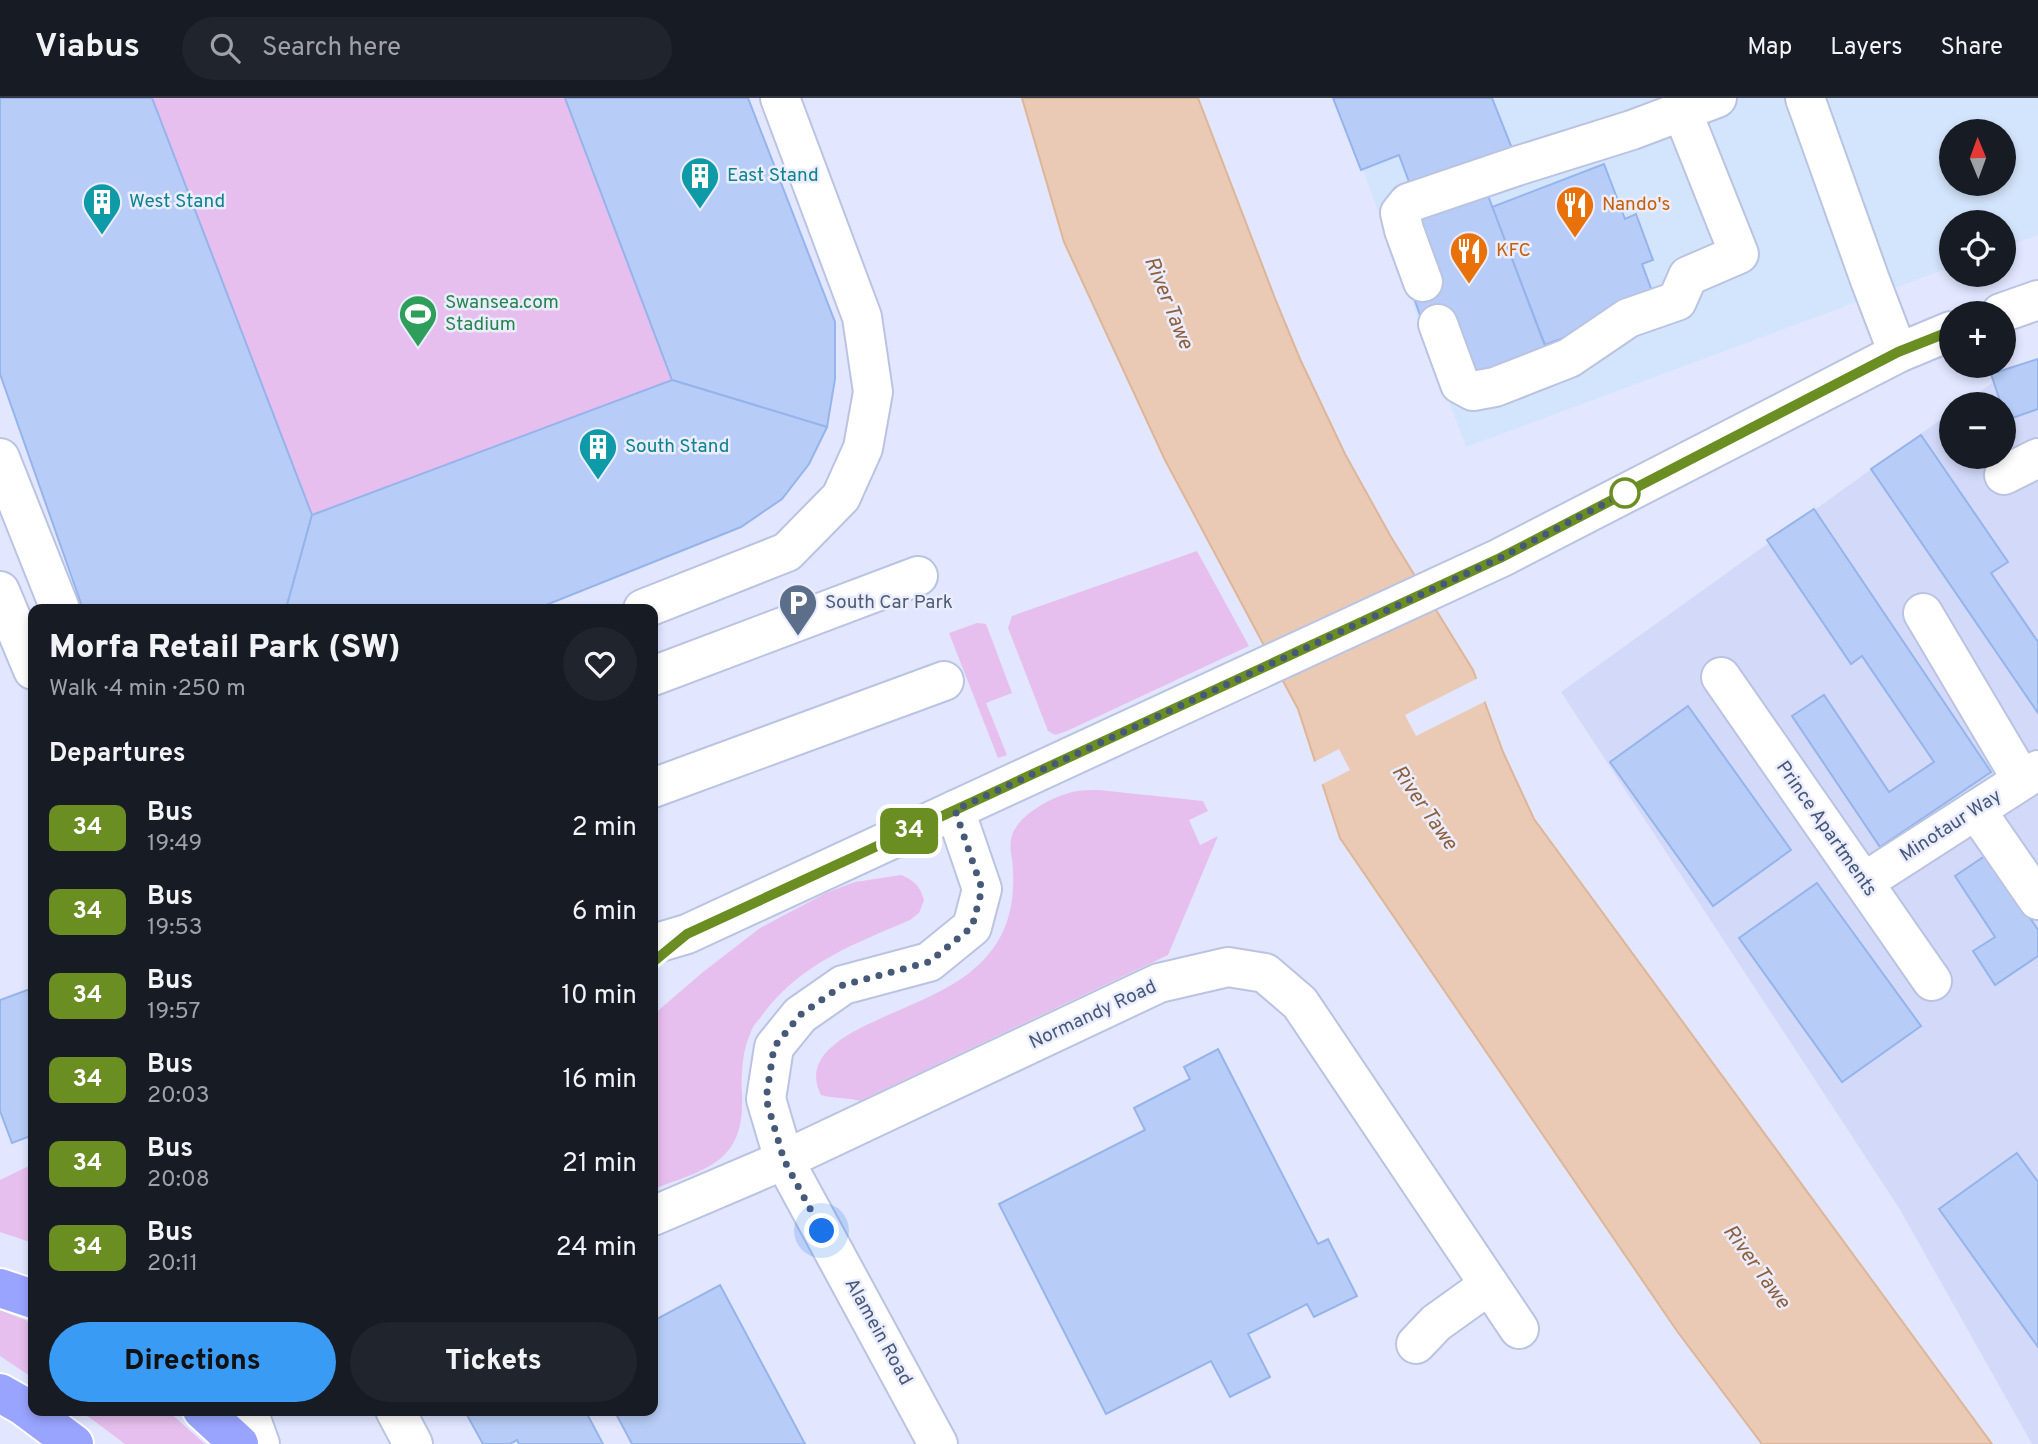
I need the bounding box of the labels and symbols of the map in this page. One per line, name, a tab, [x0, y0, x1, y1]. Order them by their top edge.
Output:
north arrow	[1939, 119, 2016, 196]
building icon: East Stand	[679, 155, 721, 210]
place label: East Stand	[727, 164, 819, 188]
building icon: West Stand	[81, 181, 123, 236]
restaurant icon: Nando's	[1554, 184, 1596, 239]
place label: West Stand	[129, 190, 225, 214]
place label: Nando's	[1602, 193, 1670, 217]
restaurant icon: KFC	[1448, 230, 1490, 285]
place label: KFC	[1496, 239, 1531, 263]
water label: River Tawe	[1137, 253, 1199, 354]
place label: Swansea.com Stadium	[445, 291, 559, 337]
sports icon: Swansea.com Stadium	[397, 293, 439, 348]
building icon: South Stand	[577, 426, 619, 481]
place label: South Stand	[625, 435, 729, 459]
unlabelled marker	[1610, 478, 1640, 508]
parking icon: South Car Park	[777, 582, 819, 637]
place label: South Car Park	[825, 591, 953, 615]
street label: Prince Apartments	[1770, 757, 1882, 901]
water label: River Tawe	[1385, 760, 1464, 857]
street label: Minotaur Way	[1896, 784, 2006, 868]
line badge: 34	[878, 808, 940, 854]
street label: Normandy Road	[1025, 975, 1161, 1055]
your location	[804, 1213, 839, 1248]
water label: River Tawe	[1716, 1220, 1796, 1315]
street label: Alamein Road	[839, 1274, 917, 1390]

